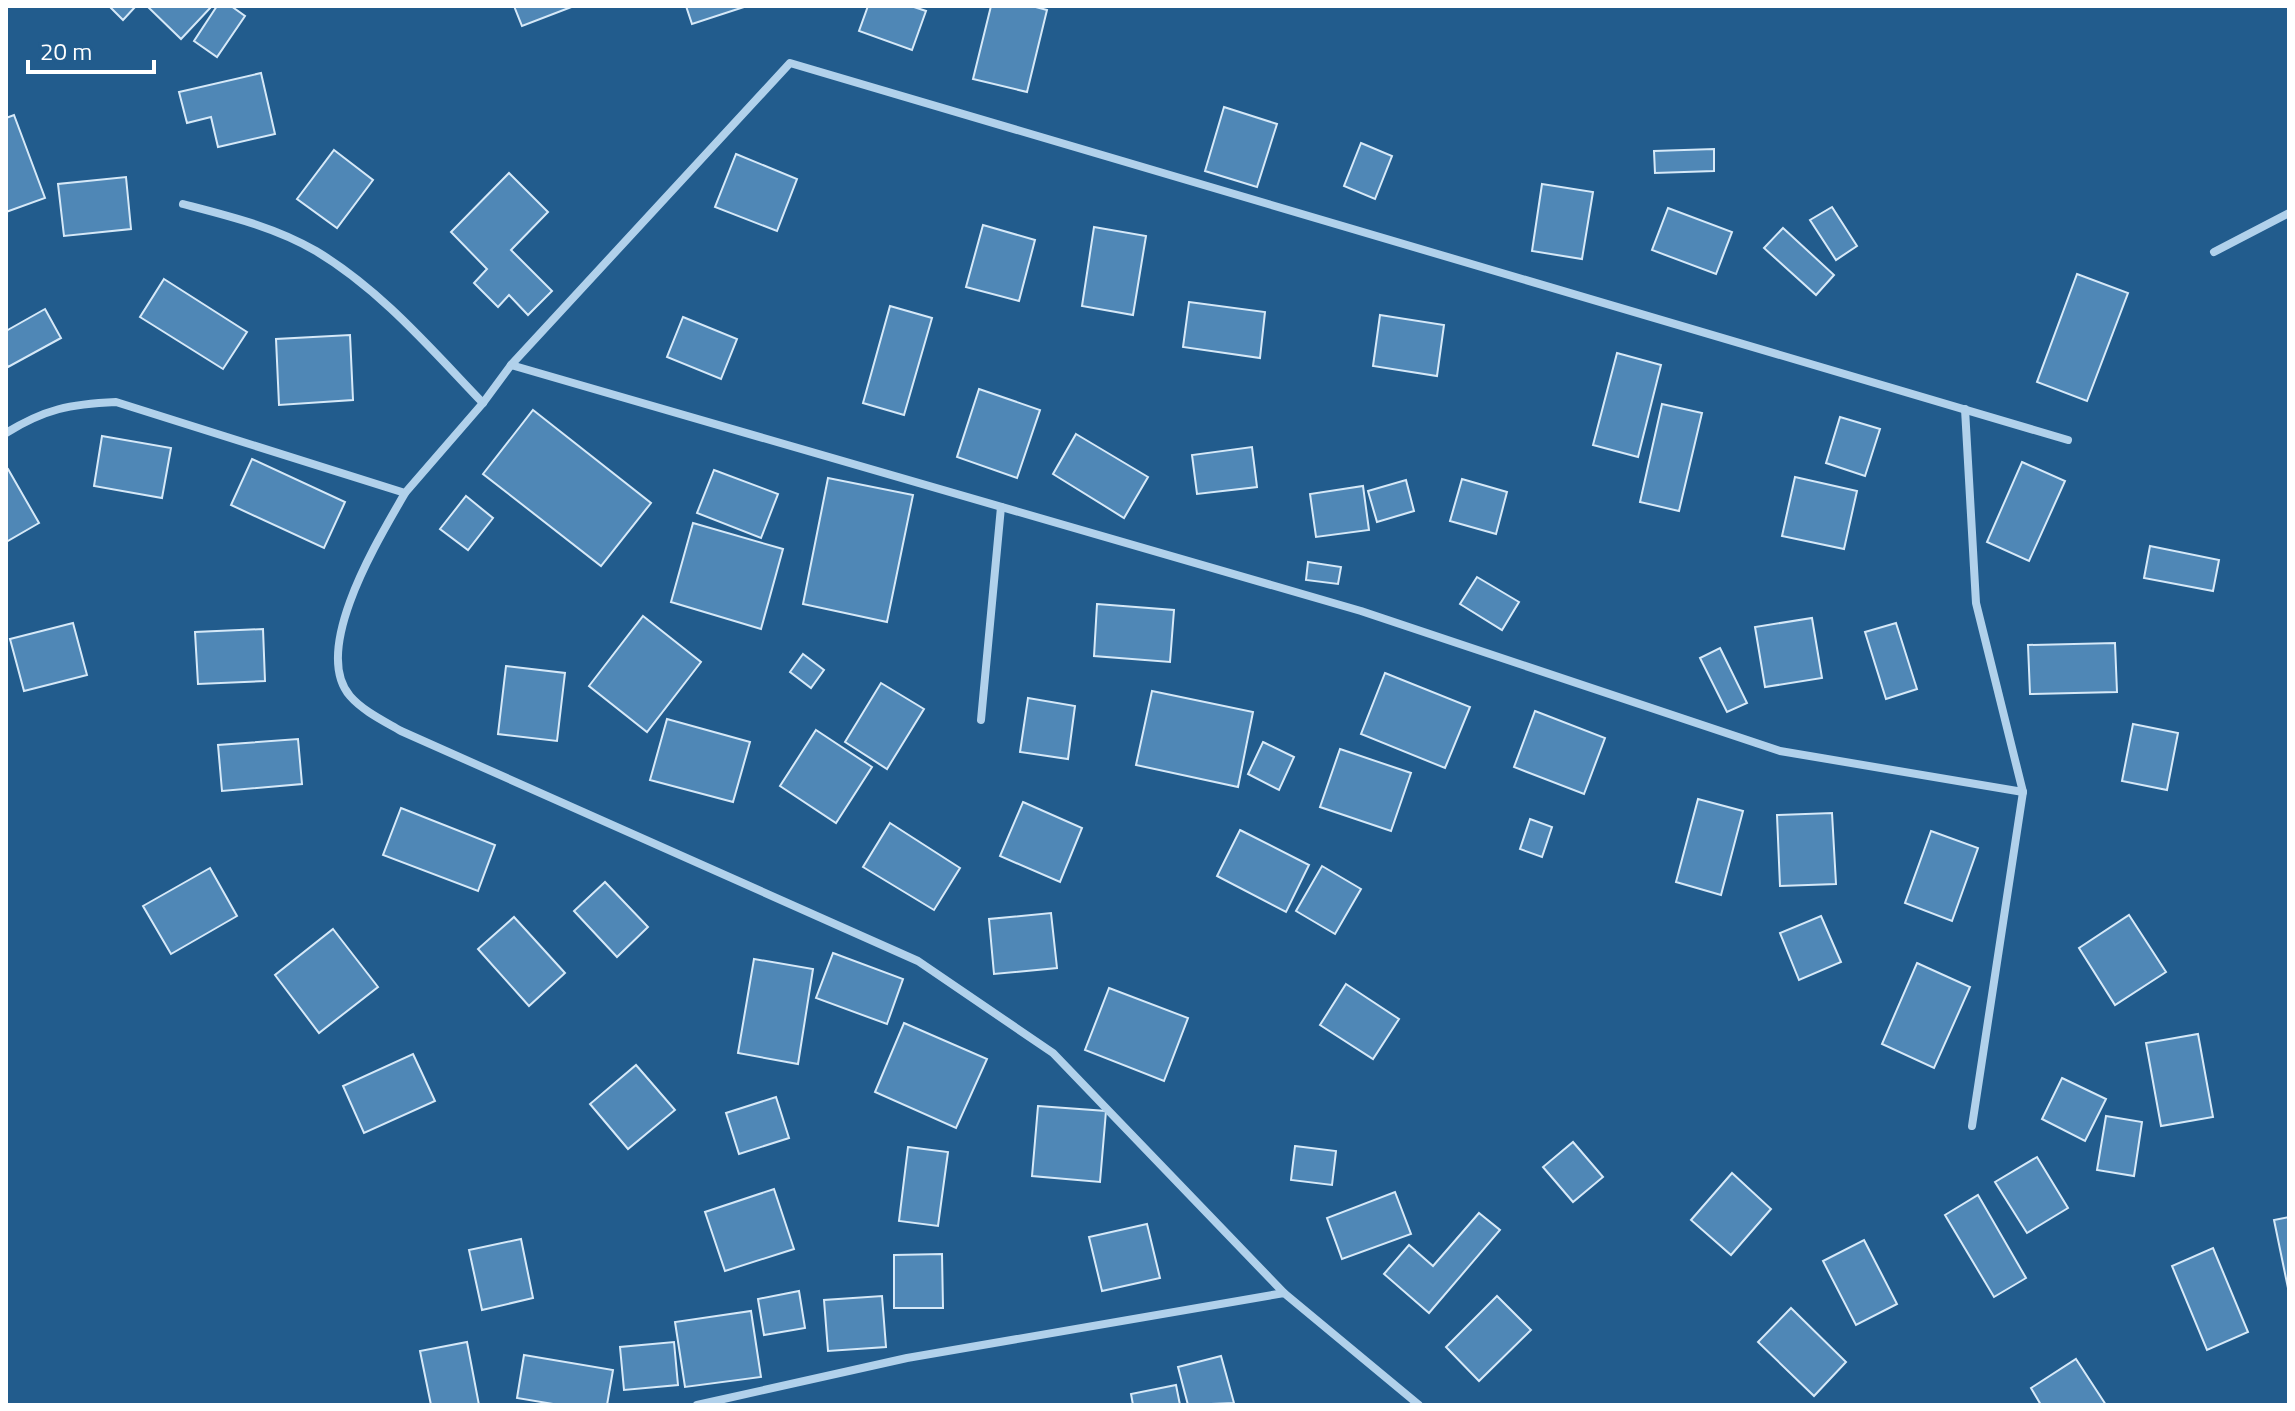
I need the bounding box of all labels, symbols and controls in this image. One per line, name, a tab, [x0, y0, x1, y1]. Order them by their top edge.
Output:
scale bar	[28, 24, 154, 74]
text: 20 m	[40, 33, 92, 69]

